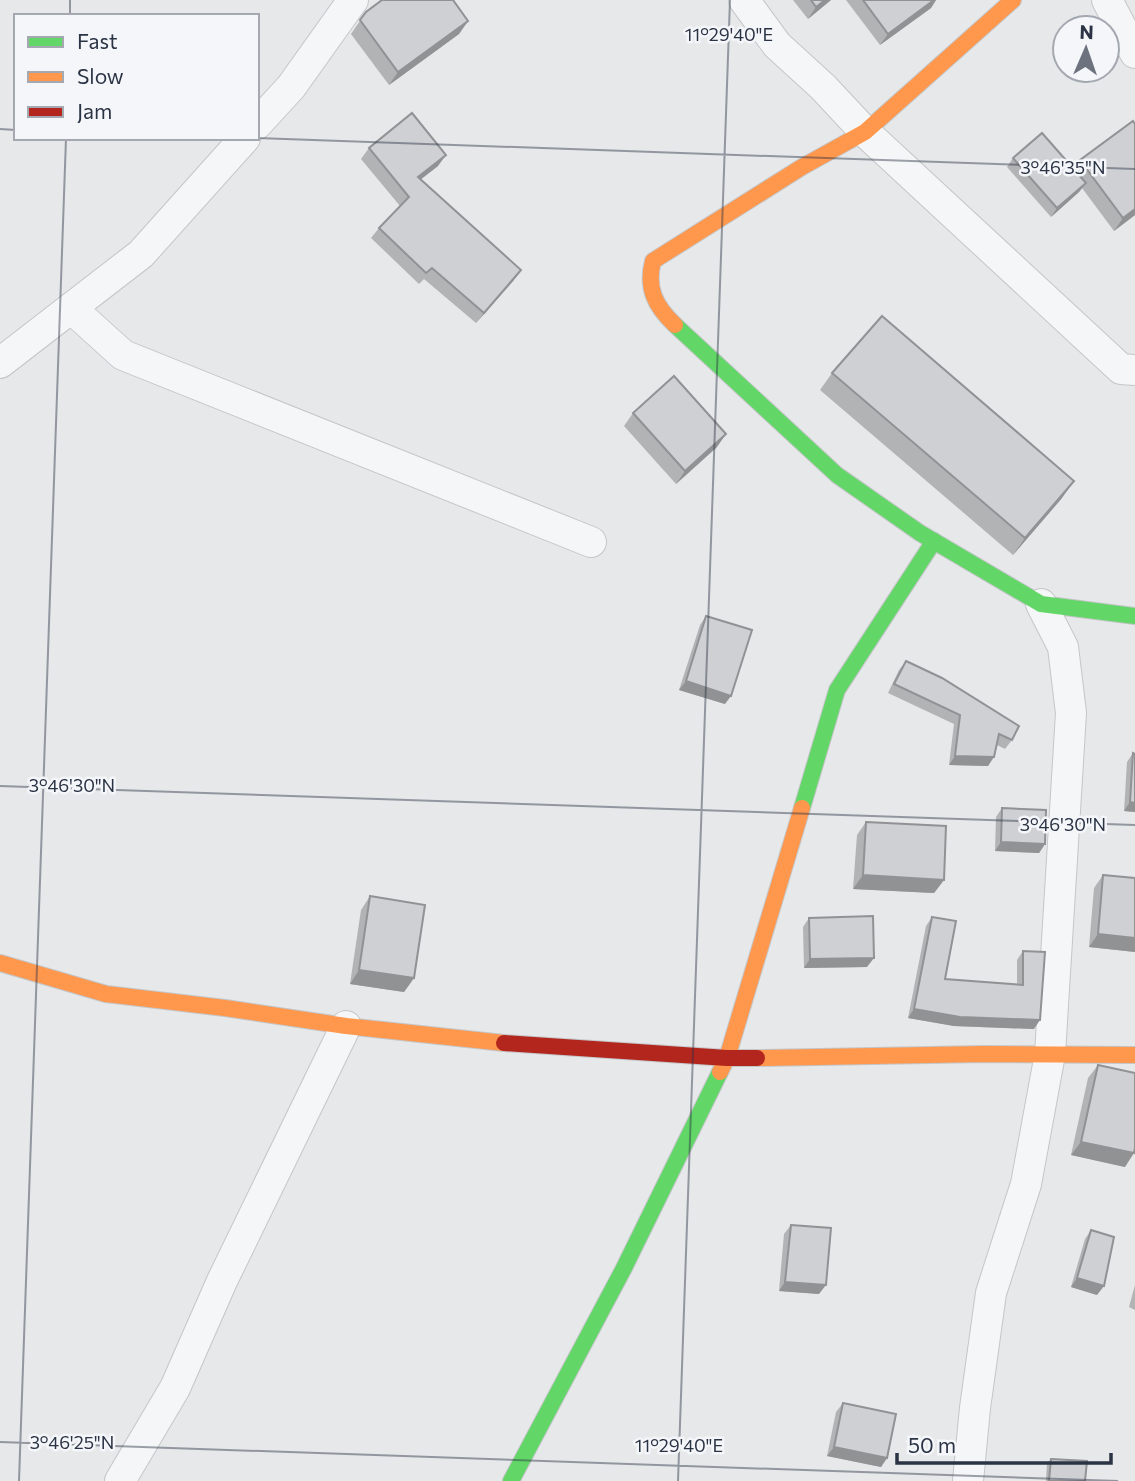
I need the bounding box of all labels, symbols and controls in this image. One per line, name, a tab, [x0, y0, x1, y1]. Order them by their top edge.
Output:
legend	[14, 14, 259, 140]
north arrow	[1051, 14, 1121, 84]
text: N	[1079, 20, 1094, 43]
text: 11°29'40"E	[685, 23, 773, 45]
text: Fast	[77, 28, 118, 53]
text: Slow	[77, 63, 124, 88]
text: Jam	[77, 98, 112, 123]
text: 3°46'35"N	[1021, 156, 1105, 178]
text: 3°46'30"N	[29, 774, 115, 796]
text: 3°46'30"N	[1020, 813, 1106, 835]
scale bar	[897, 1422, 1110, 1466]
text: 3°46'25"N	[30, 1431, 114, 1453]
text: 50 m	[908, 1432, 956, 1457]
text: 11°29'40"E	[635, 1434, 723, 1456]

